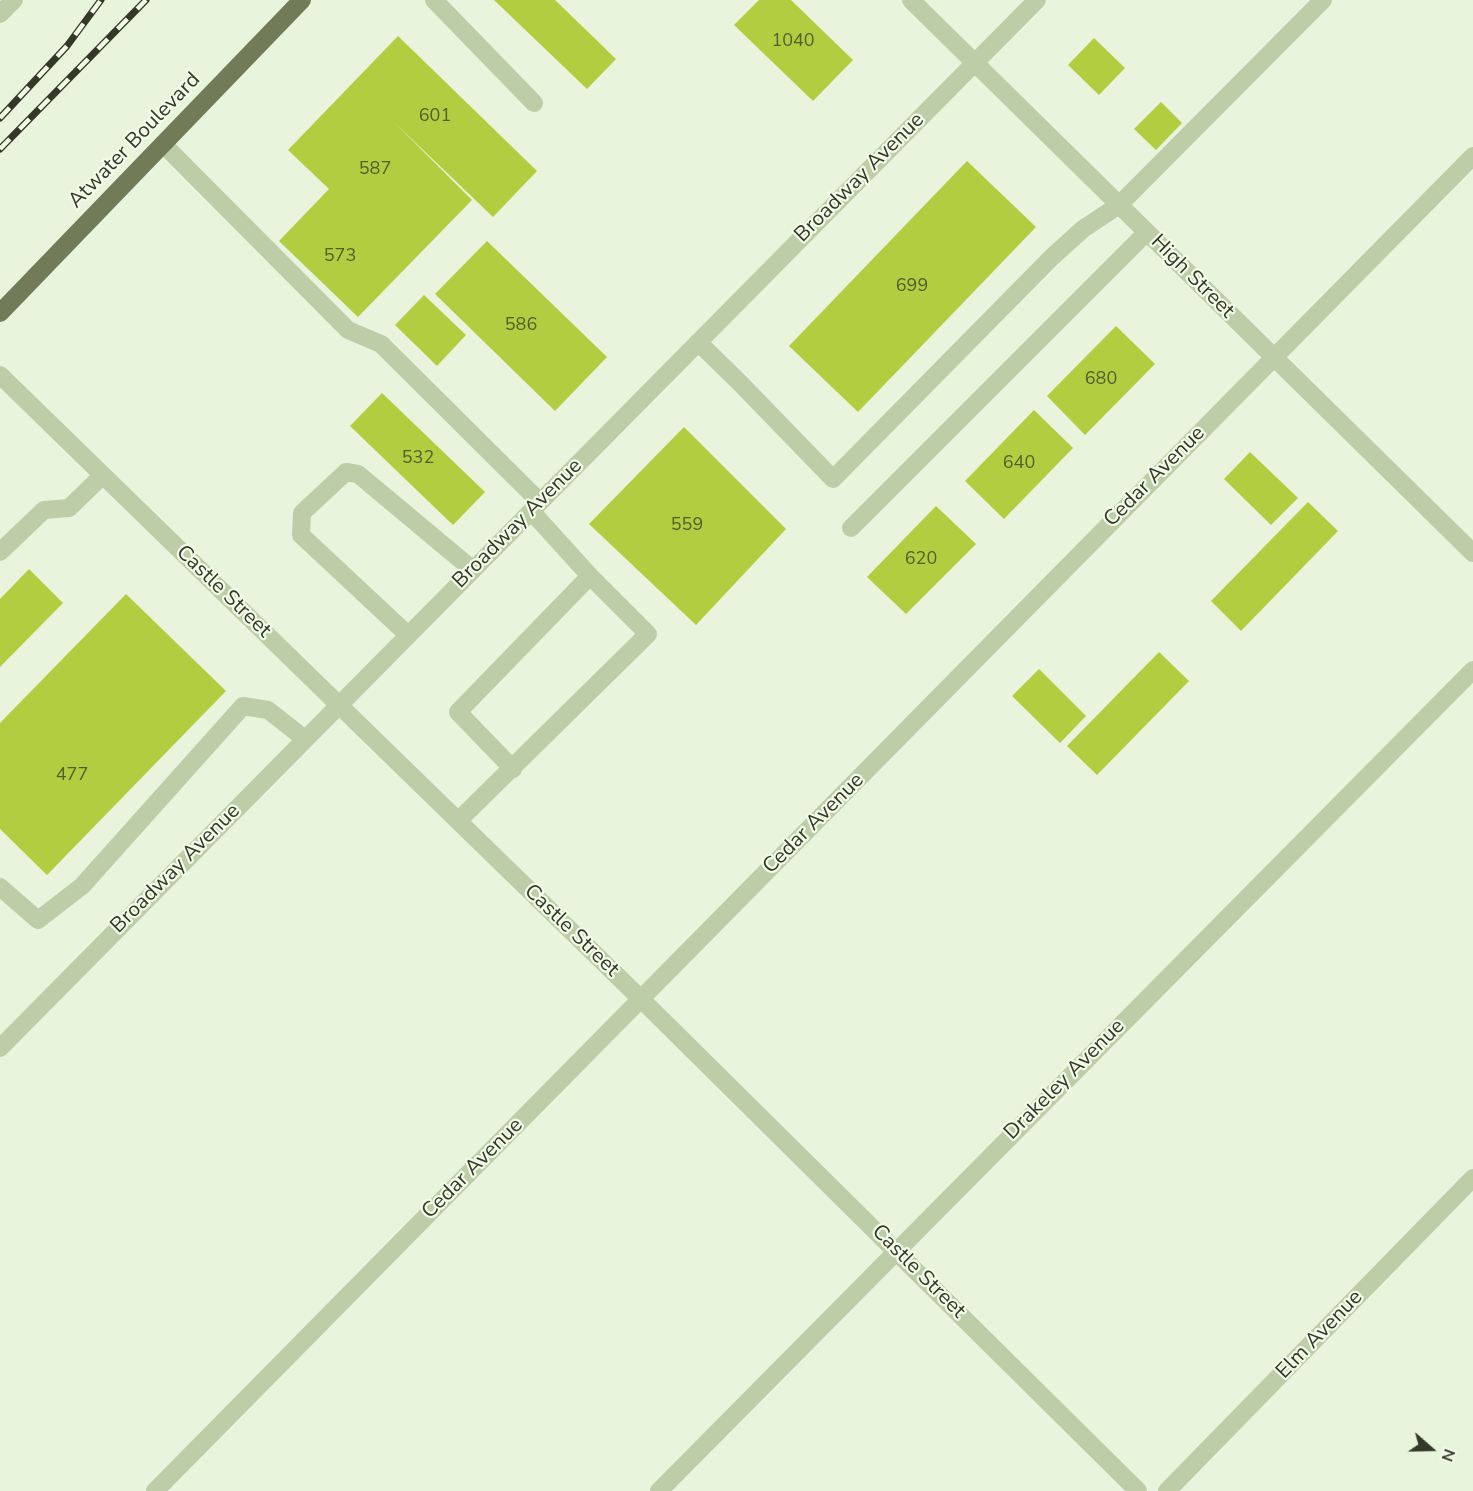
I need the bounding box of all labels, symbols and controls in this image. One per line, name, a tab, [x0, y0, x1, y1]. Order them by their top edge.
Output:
house number: 1040	[771, 31, 815, 53]
street label: Atwater Boulevard	[64, 68, 206, 214]
house number: 601	[419, 106, 451, 128]
street label: Broadway Avenue	[790, 108, 930, 248]
house number: 587	[359, 159, 391, 181]
street label: High Street	[1145, 230, 1239, 324]
house number: 573	[324, 246, 356, 268]
house number: 699	[896, 276, 928, 298]
house number: 586	[505, 315, 537, 337]
house number: 680	[1085, 369, 1117, 391]
street label: Cedar Avenue	[1099, 421, 1211, 533]
house number: 532	[402, 448, 434, 470]
house number: 640	[1003, 453, 1035, 475]
street label: Broadway Avenue	[448, 454, 588, 594]
house number: 559	[671, 515, 703, 537]
street label: Castle Street	[170, 540, 276, 644]
house number: 620	[905, 549, 937, 571]
house number: 477	[56, 765, 88, 787]
street label: Cedar Avenue	[758, 768, 870, 880]
street label: Broadway Avenue	[106, 799, 246, 939]
street label: Castle Street	[518, 879, 624, 983]
street label: Drakeley Avenue	[999, 1014, 1131, 1146]
street label: Cedar Avenue	[417, 1113, 529, 1225]
street label: Castle Street	[866, 1220, 970, 1324]
street label: Elm Avenue	[1272, 1285, 1368, 1385]
north arrow	[1401, 1419, 1461, 1479]
text: N	[1436, 1446, 1460, 1465]

